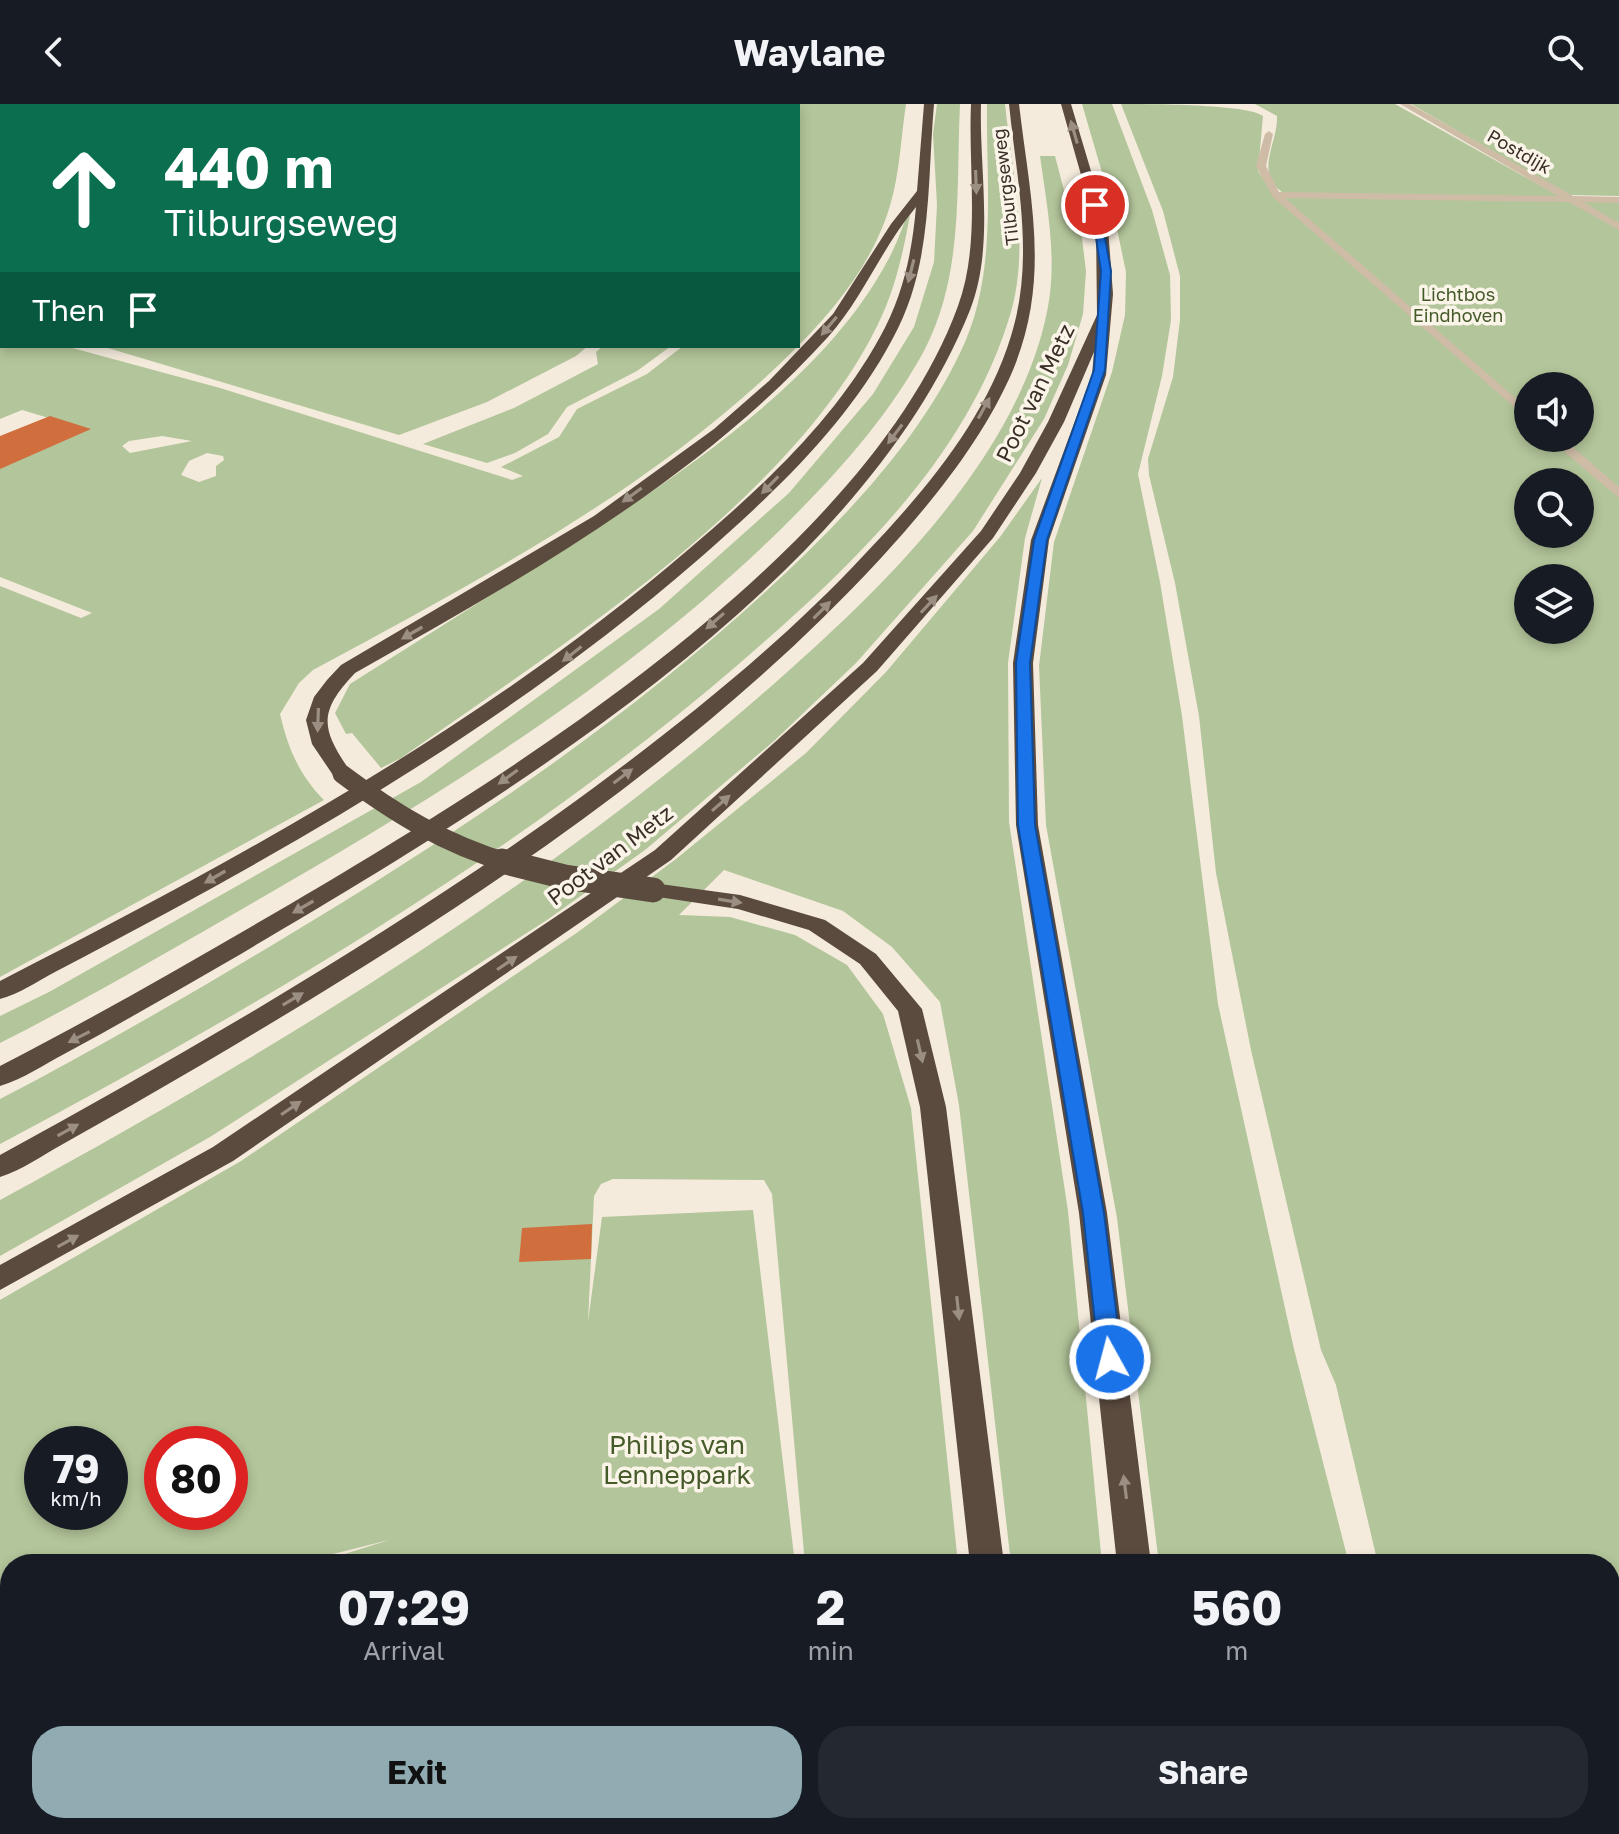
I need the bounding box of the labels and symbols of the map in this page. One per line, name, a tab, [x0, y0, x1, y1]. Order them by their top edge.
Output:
one-way arrow	[1067, 120, 1079, 145]
street label: Postdijk	[1484, 124, 1555, 178]
street label: Tilburgseweg	[987, 128, 1023, 247]
one-way arrow	[970, 170, 983, 195]
pin	[1061, 171, 1129, 239]
one-way arrow	[905, 259, 917, 284]
park label: Lichtbos Eindhoven	[1413, 283, 1503, 326]
one-way arrow	[821, 316, 838, 336]
street label: Poot van Metz	[990, 319, 1080, 466]
one-way arrow	[977, 397, 991, 419]
one-way arrow	[888, 424, 904, 444]
one-way arrow	[761, 475, 779, 494]
one-way arrow	[622, 486, 643, 502]
one-way arrow	[919, 595, 937, 614]
one-way arrow	[812, 601, 831, 620]
one-way arrow	[705, 612, 725, 629]
one-way arrow	[401, 626, 423, 640]
one-way arrow	[562, 645, 582, 661]
one-way arrow	[312, 707, 325, 733]
one-way arrow	[497, 769, 518, 785]
one-way arrow	[612, 769, 633, 785]
one-way arrow	[712, 795, 731, 813]
street label: Poot van Metz	[542, 799, 678, 911]
one-way arrow	[204, 869, 226, 883]
one-way arrow	[718, 895, 743, 908]
one-way arrow	[292, 900, 315, 914]
one-way arrow	[496, 955, 517, 970]
one-way arrow	[282, 992, 304, 1006]
one-way arrow	[67, 1030, 90, 1044]
one-way arrow	[914, 1039, 927, 1064]
one-way arrow	[280, 1101, 302, 1115]
one-way arrow	[57, 1123, 80, 1136]
one-way arrow	[57, 1234, 79, 1248]
one-way arrow	[952, 1296, 965, 1321]
position arrow	[1068, 1317, 1152, 1401]
speed limit sign: 80	[144, 1426, 248, 1530]
park label: Philips van Lenneppark	[603, 1429, 751, 1490]
one-way arrow	[1118, 1474, 1131, 1499]

